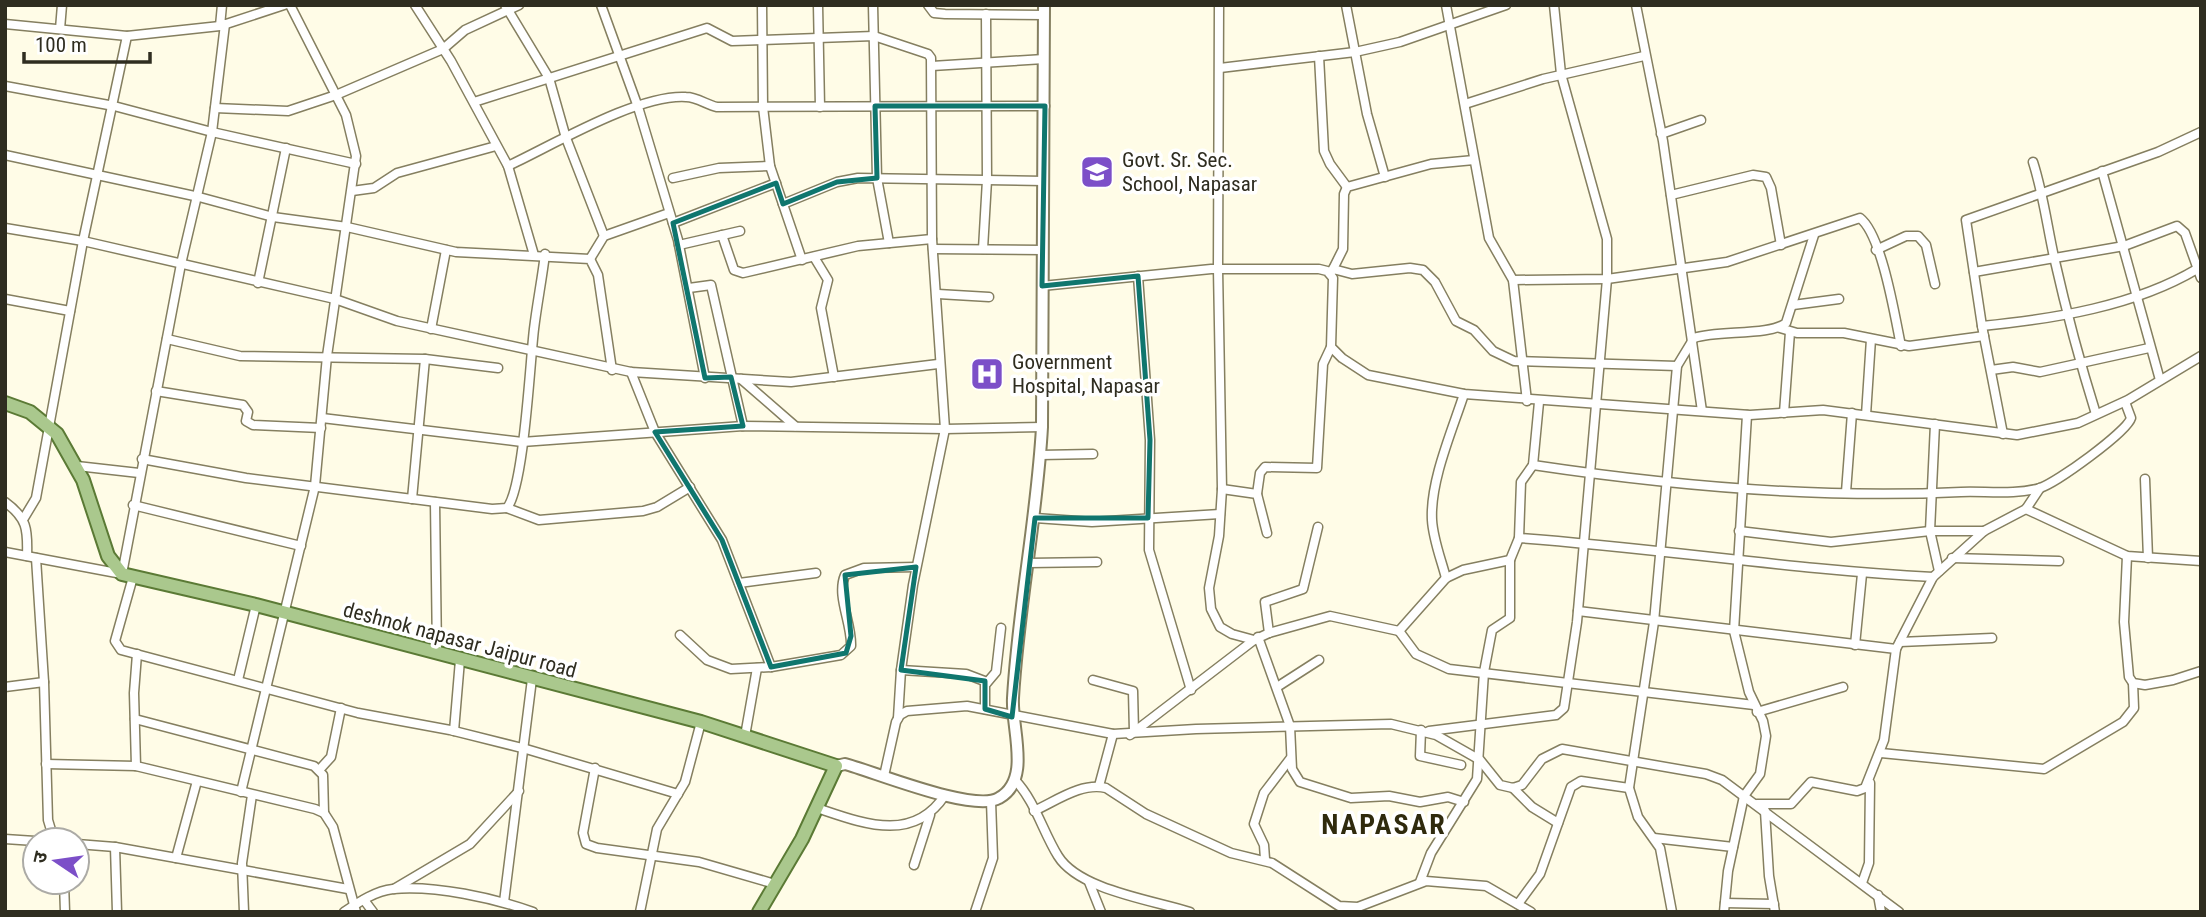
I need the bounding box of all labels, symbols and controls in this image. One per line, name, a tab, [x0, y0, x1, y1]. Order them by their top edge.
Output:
scale bar	[24, 21, 150, 65]
text: 100 m	[35, 33, 87, 57]
place label: Govt. Sr. Sec. School, Napasar	[1122, 148, 1257, 196]
school or university icon: Govt. Sr. Sec. School, Napasar	[1078, 153, 1116, 191]
place label: Government Hospital, Napasar	[1012, 350, 1160, 398]
hospital icon: Government Hospital, Napasar	[968, 355, 1006, 393]
street label: deshnok napasar Jaipur road	[341, 597, 579, 683]
district label: NAPASAR	[1321, 808, 1447, 841]
north arrow	[21, 826, 91, 896]
text: उ	[27, 848, 53, 865]

